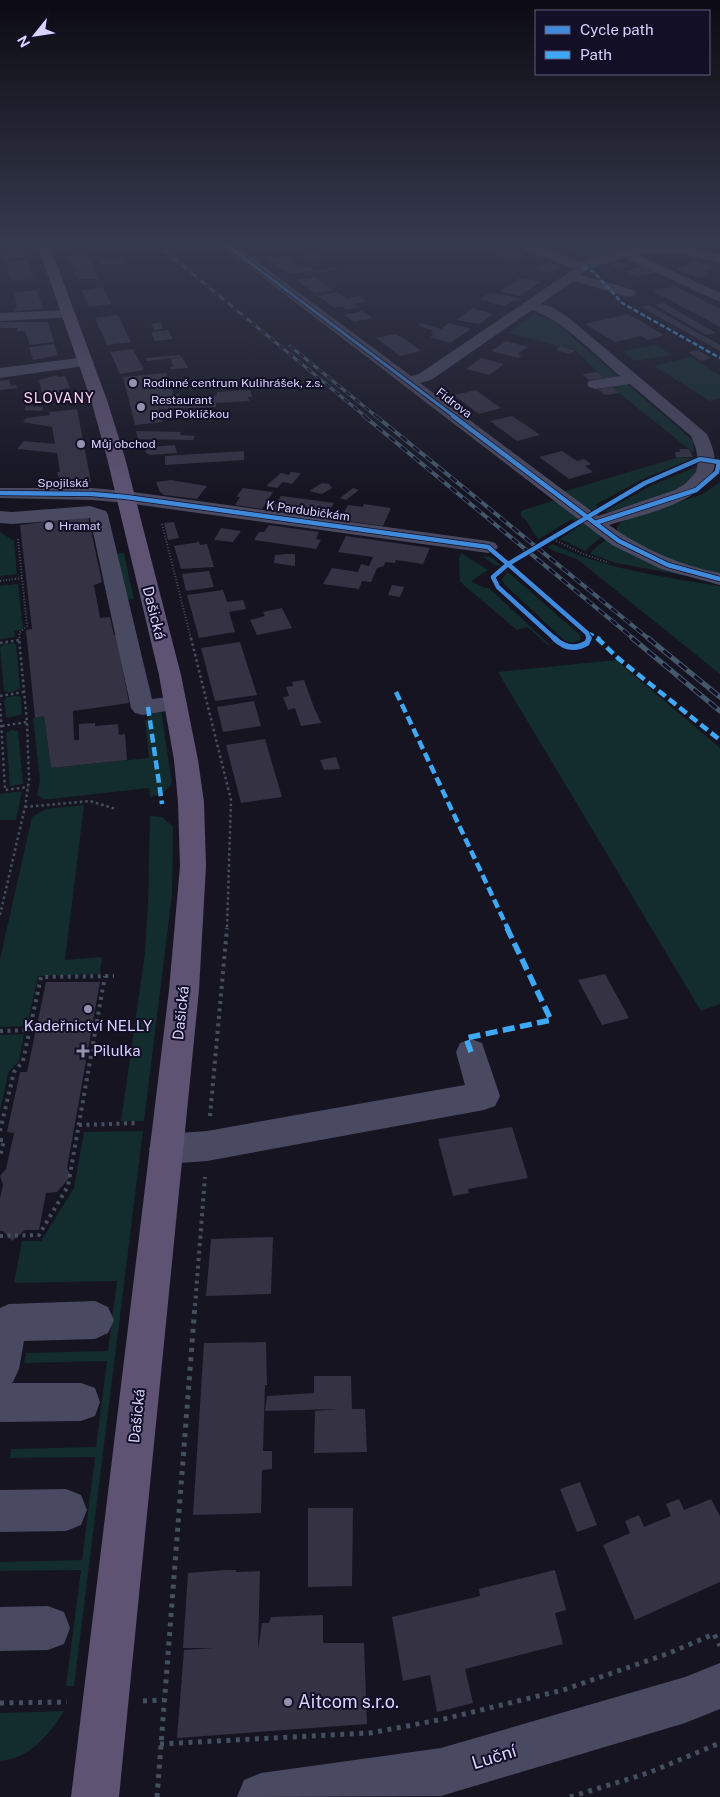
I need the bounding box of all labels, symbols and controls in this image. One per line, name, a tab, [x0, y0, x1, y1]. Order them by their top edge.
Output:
north arrow	[10, 10, 60, 60]
legend	[535, 10, 710, 75]
text: Cycle path	[580, 21, 654, 38]
text: N	[14, 33, 33, 50]
text: Path	[580, 46, 612, 63]
place label: Rodinné centrum Kulihrášek, z.s.	[143, 376, 323, 390]
marker: Rodinné centrum Kulihrášek, z.s.	[127, 377, 139, 389]
street label: Fidrova	[433, 385, 475, 421]
district label: SLOVANY	[23, 390, 95, 406]
place label: Restaurant pod Pokličkou	[151, 393, 229, 421]
marker: Restaurant pod Pokličkou	[135, 401, 147, 413]
place label: Můj obchod	[91, 437, 156, 451]
marker: Můj obchod	[75, 438, 87, 450]
street label: Spojilská	[38, 476, 89, 490]
street label: K Pardubičkám	[265, 498, 351, 524]
place label: Hramat	[59, 519, 101, 533]
marker: Hramat	[43, 520, 55, 532]
street label: Dašická	[140, 584, 169, 641]
street label: Dašická	[169, 985, 192, 1041]
marker: Kadeřnictví NELLY	[82, 1003, 94, 1015]
place label: Kadeřnictví NELLY	[24, 1017, 152, 1034]
place label: Pilulka	[93, 1042, 140, 1059]
marker: Pilulka	[77, 1045, 89, 1057]
street label: Dašická	[125, 1388, 148, 1444]
place label: Aitcom s.r.o.	[298, 1691, 399, 1712]
marker: Aitcom s.r.o.	[282, 1696, 294, 1708]
street label: Luční	[469, 1740, 519, 1773]

